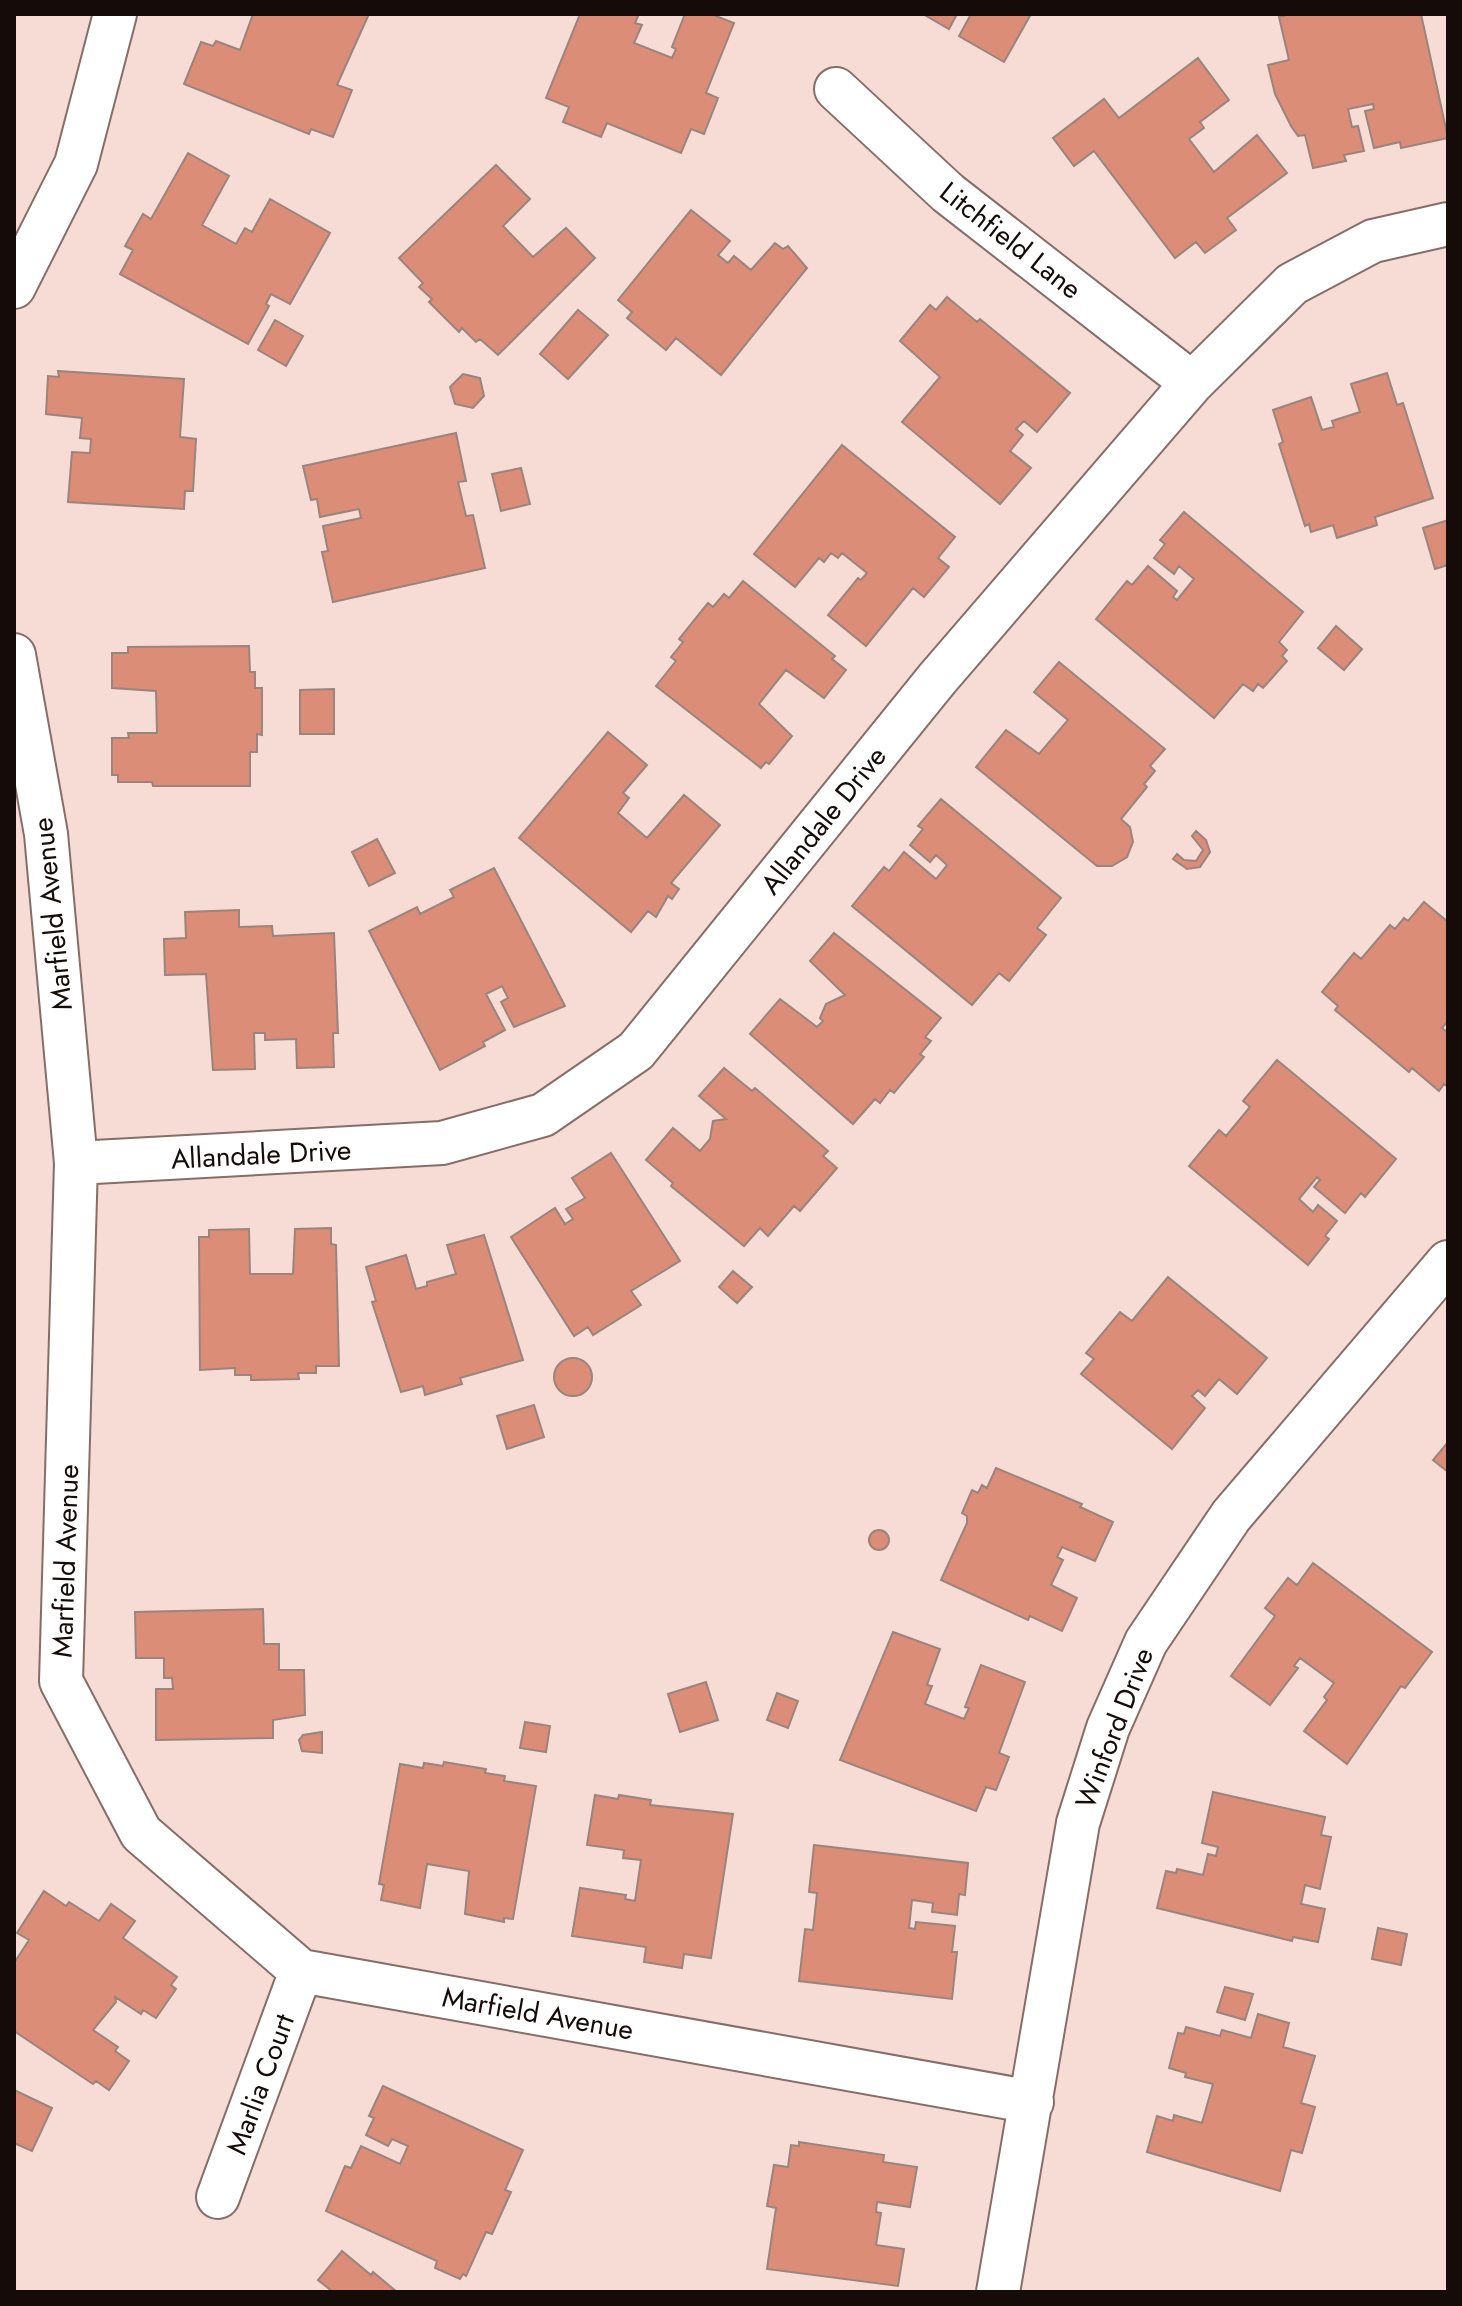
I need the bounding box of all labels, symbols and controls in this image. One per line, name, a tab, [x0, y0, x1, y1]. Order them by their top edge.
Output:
street label: Litchfield Lane	[931, 172, 1090, 309]
street label: Allandale Drive	[751, 737, 896, 903]
street label: Marfield Avenue	[22, 816, 83, 1012]
street label: Allandale Drive	[170, 1129, 352, 1180]
street label: Marfield Avenue	[42, 1464, 89, 1658]
street label: Winford Drive	[1065, 1642, 1164, 1815]
street label: Marfield Avenue	[439, 1977, 637, 2050]
street label: Marlia Court	[216, 2008, 305, 2160]

